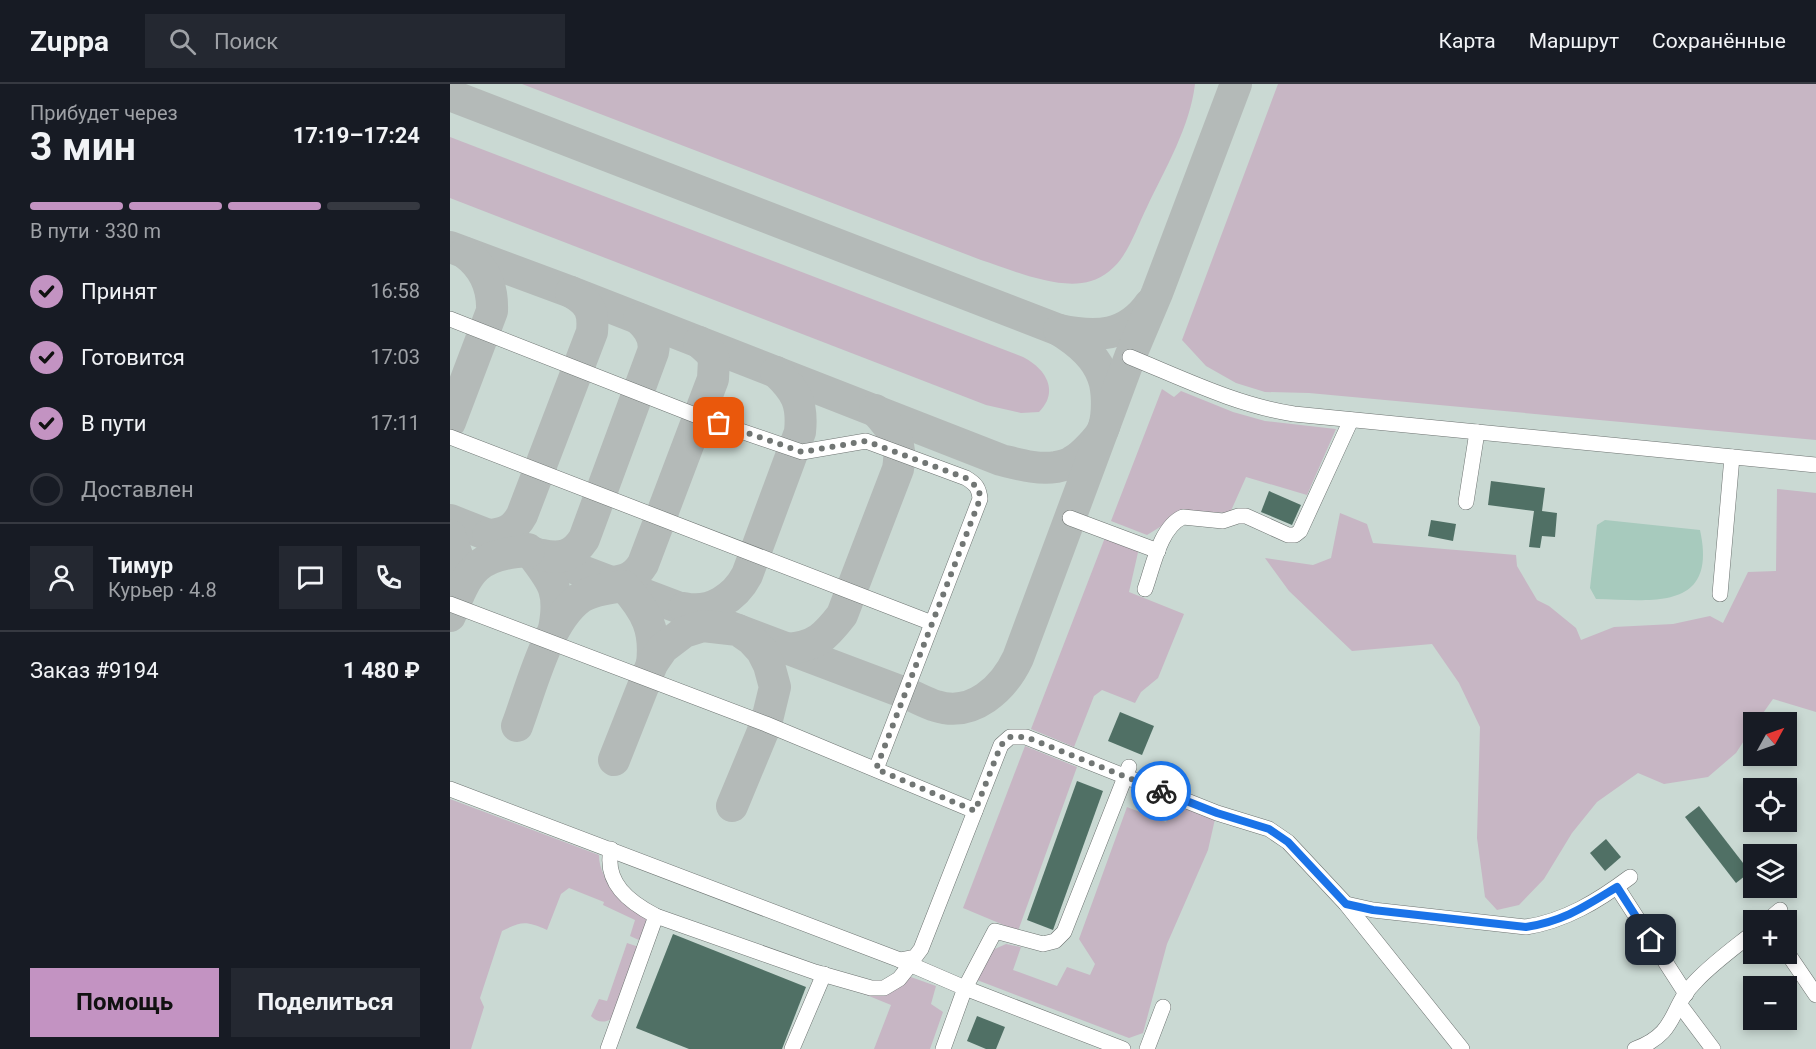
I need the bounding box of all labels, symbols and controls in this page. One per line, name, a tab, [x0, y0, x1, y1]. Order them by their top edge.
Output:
search box	[145, 14, 565, 68]
text: Zuppa	[30, 25, 109, 58]
icon: search	[166, 25, 199, 58]
text: Поиск	[214, 29, 278, 54]
text: Карта	[1439, 29, 1496, 53]
text: Маршрут	[1529, 29, 1619, 53]
text: Сохранённые	[1652, 29, 1786, 53]
text: Прибудет через	[30, 101, 178, 125]
text: 17:19–17:24	[293, 123, 420, 148]
text: 3 мин	[30, 124, 136, 170]
text: В пути · 330 m	[30, 219, 161, 243]
icon: check	[30, 275, 63, 308]
text: Принят	[81, 279, 157, 304]
text: 16:58	[370, 279, 420, 303]
icon: check	[30, 341, 63, 374]
text: Готовится	[81, 345, 185, 370]
text: 17:03	[370, 345, 420, 369]
pin	[693, 397, 744, 448]
icon: bag	[702, 406, 735, 439]
icon: check	[30, 407, 63, 440]
text: В пути	[81, 411, 147, 436]
text: 17:11	[370, 411, 420, 435]
text: Доставлен	[81, 477, 194, 502]
button: person	[30, 546, 93, 609]
button: chat	[279, 546, 342, 609]
button: phone	[357, 546, 420, 609]
text: Тимур	[108, 553, 173, 578]
text: Курьер · 4.8	[108, 578, 217, 602]
text: Заказ #9194	[30, 658, 159, 683]
text: 1 480 ₽	[343, 658, 420, 683]
north arrow	[1743, 712, 1797, 766]
map controls	[1743, 712, 1797, 1030]
courier	[1131, 761, 1191, 821]
icon: bike	[1145, 775, 1178, 808]
button: locate	[1743, 778, 1797, 832]
button: layers	[1743, 844, 1797, 898]
button: +	[1743, 910, 1797, 964]
pin	[1625, 914, 1676, 965]
icon: home	[1634, 923, 1667, 956]
button: Помощь	[30, 968, 219, 1037]
button: Поделиться	[231, 968, 420, 1037]
button: −	[1743, 976, 1797, 1030]

